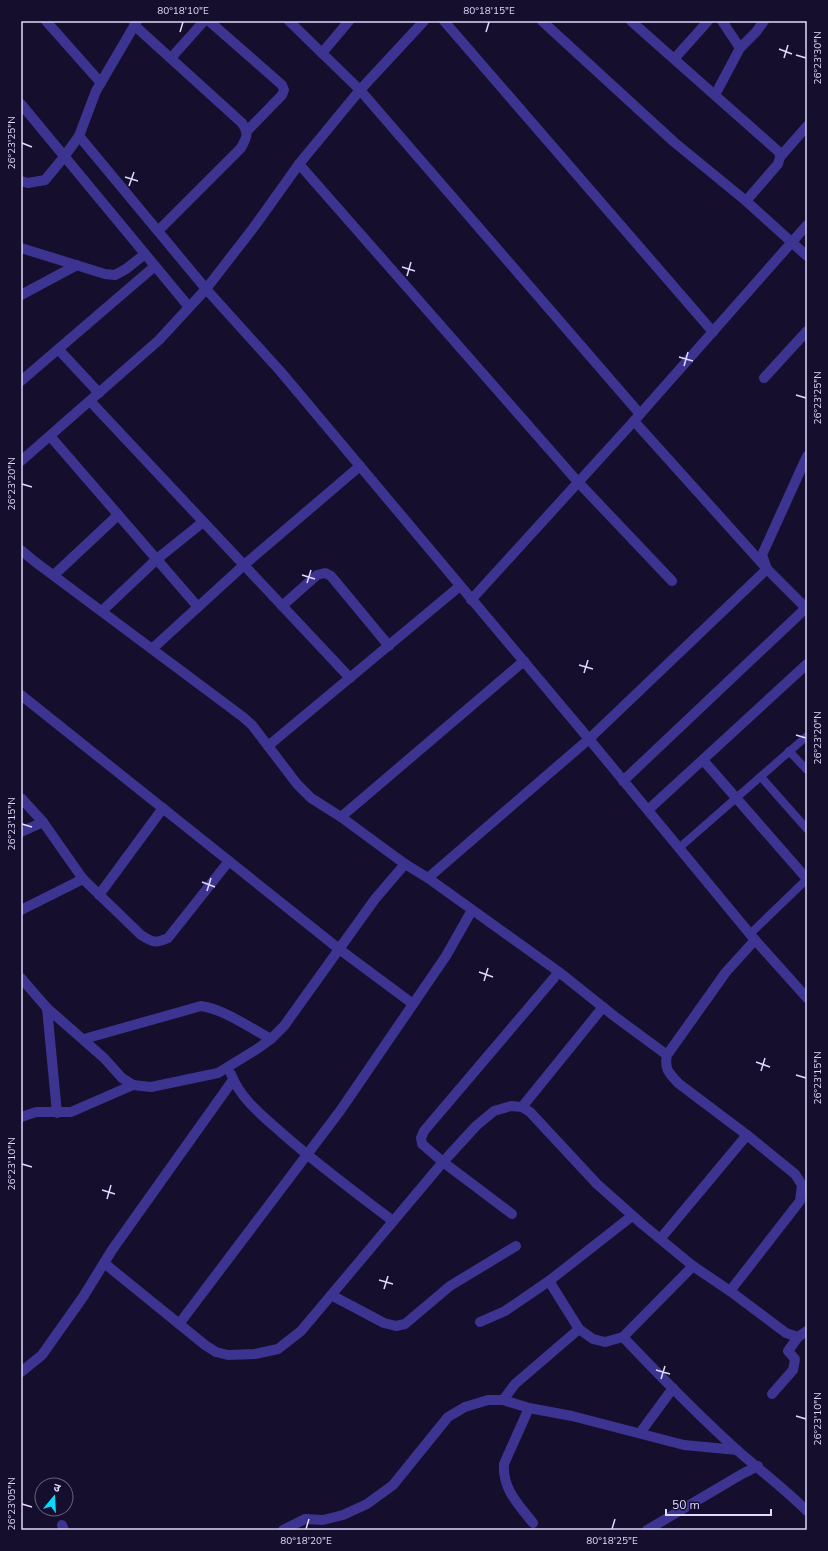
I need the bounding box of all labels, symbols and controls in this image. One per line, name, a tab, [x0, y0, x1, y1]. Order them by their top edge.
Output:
text: 80°18'10"E	[157, 4, 209, 18]
text: 80°18'15"E	[463, 4, 515, 18]
text: 26°23'30"N	[811, 31, 825, 85]
text: 26°23'25"N	[5, 116, 19, 170]
text: 26°23'25"N	[811, 371, 825, 425]
text: 26°23'20"N	[5, 457, 19, 511]
text: 26°23'20"N	[811, 711, 825, 765]
text: 26°23'15"N	[5, 797, 19, 851]
text: 26°23'15"N	[811, 1051, 825, 1105]
text: 26°23'10"N	[5, 1137, 19, 1191]
text: 26°23'10"N	[811, 1392, 825, 1446]
text: 26°23'05"N	[5, 1477, 19, 1531]
north arrow	[34, 1477, 74, 1517]
text: उ	[52, 1480, 63, 1496]
scale bar	[666, 1491, 771, 1517]
text: 50 m	[672, 1497, 700, 1513]
text: 80°18'20"E	[280, 1534, 332, 1548]
text: 80°18'25"E	[586, 1534, 638, 1548]

